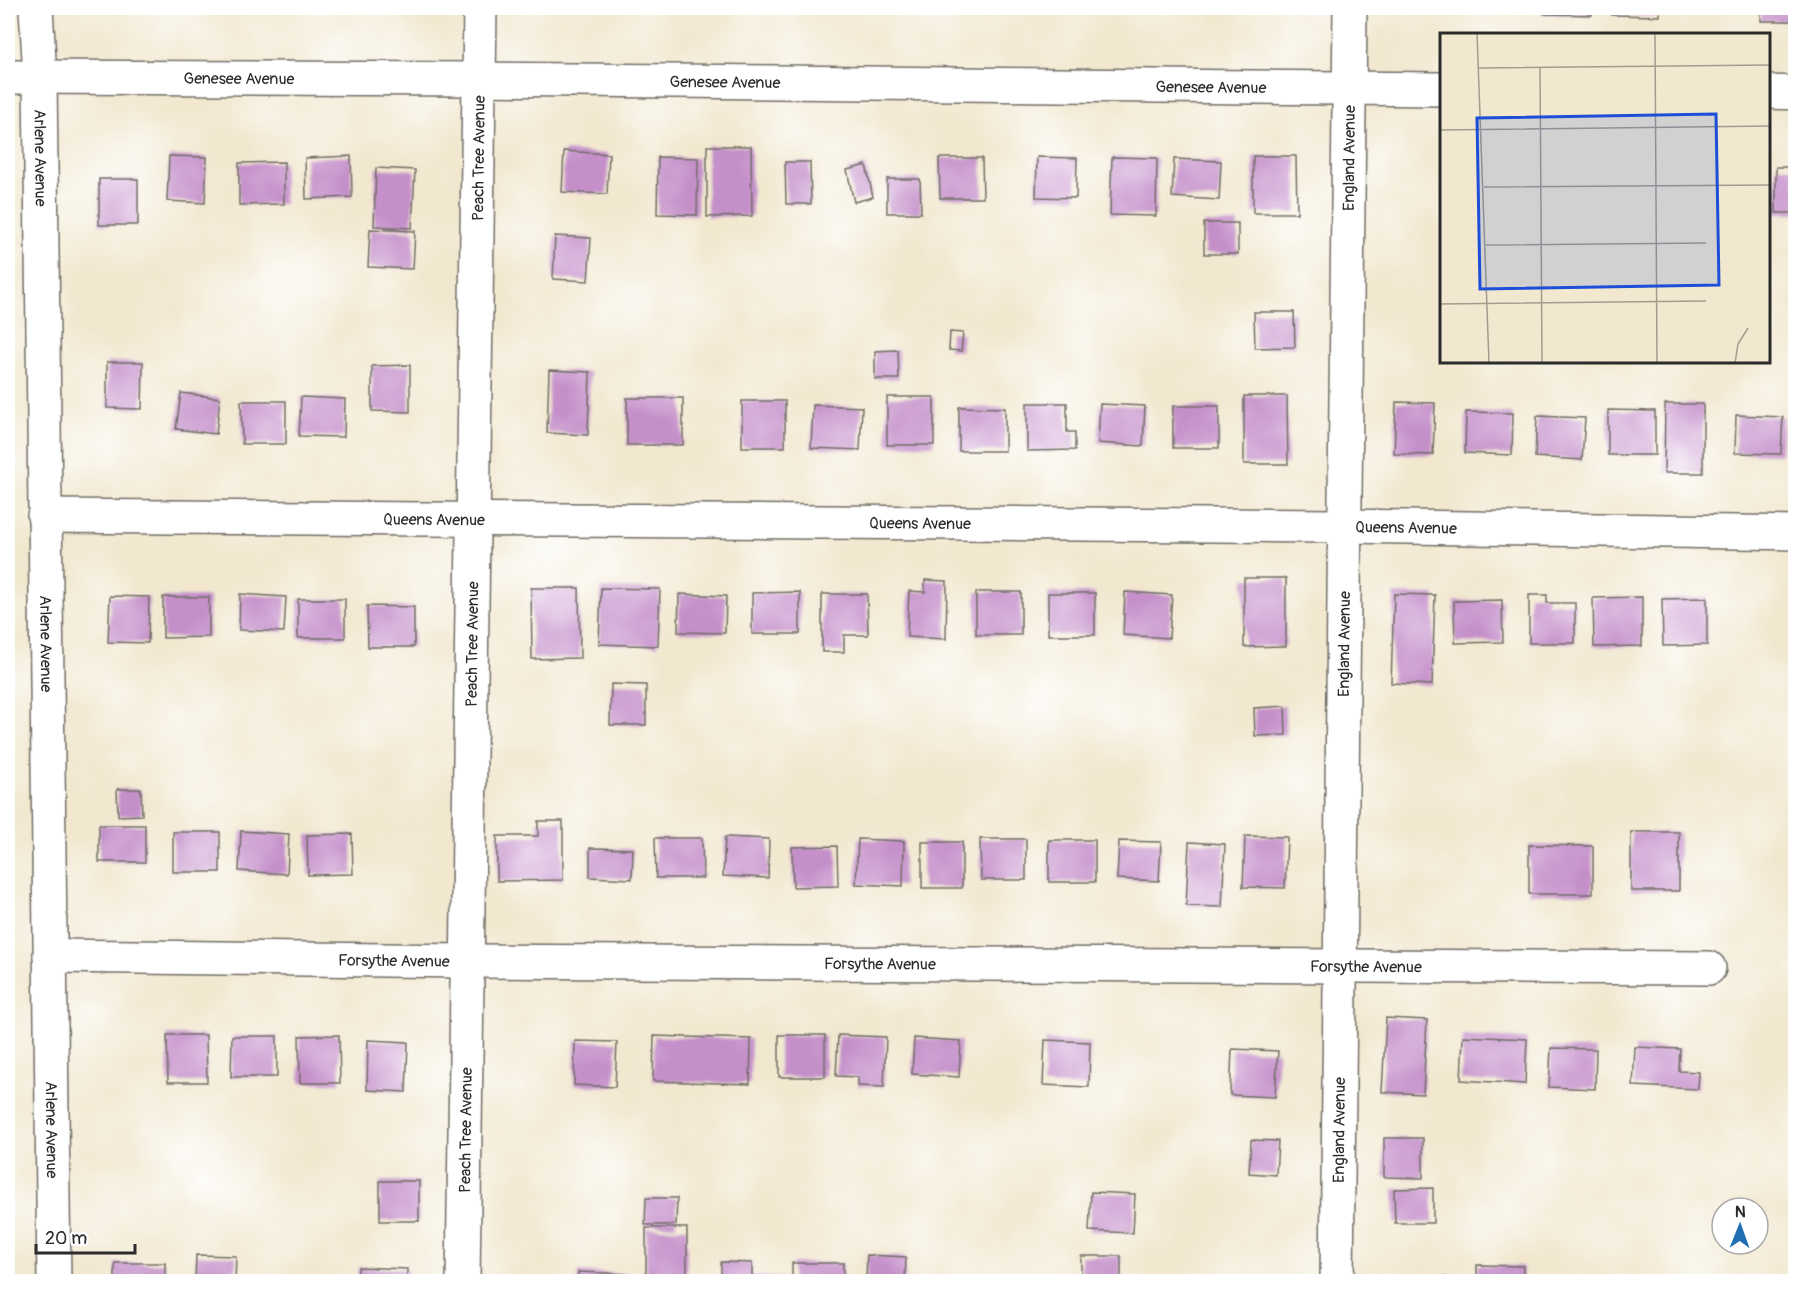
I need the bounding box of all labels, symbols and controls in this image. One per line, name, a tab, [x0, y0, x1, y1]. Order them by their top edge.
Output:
inset map	[1440, 33, 1770, 363]
street label: Genesee Avenue	[184, 69, 295, 89]
street label: Genesee Avenue	[669, 72, 781, 93]
street label: Genesee Avenue	[1155, 77, 1267, 98]
street label: Peach Tree Avenue	[468, 95, 490, 221]
street label: England Avenue	[1339, 105, 1360, 211]
street label: Arlene Avenue	[29, 109, 51, 207]
street label: Queens Avenue	[383, 510, 485, 530]
street label: Queens Avenue	[869, 513, 971, 534]
street label: Queens Avenue	[1355, 517, 1457, 539]
street label: Peach Tree Avenue	[462, 581, 483, 707]
street label: England Avenue	[1334, 591, 1355, 697]
street label: Arlene Avenue	[35, 595, 56, 693]
street label: Forsythe Avenue	[338, 950, 450, 972]
street label: Forsythe Avenue	[824, 954, 936, 975]
street label: Forsythe Avenue	[1310, 957, 1422, 977]
street label: Peach Tree Avenue	[455, 1067, 477, 1193]
street label: England Avenue	[1329, 1077, 1350, 1183]
street label: Arlene Avenue	[41, 1081, 62, 1179]
north arrow	[1710, 1196, 1770, 1256]
text: N	[1735, 1202, 1746, 1222]
scale bar	[36, 1217, 135, 1255]
text: 20 m	[45, 1227, 87, 1250]

